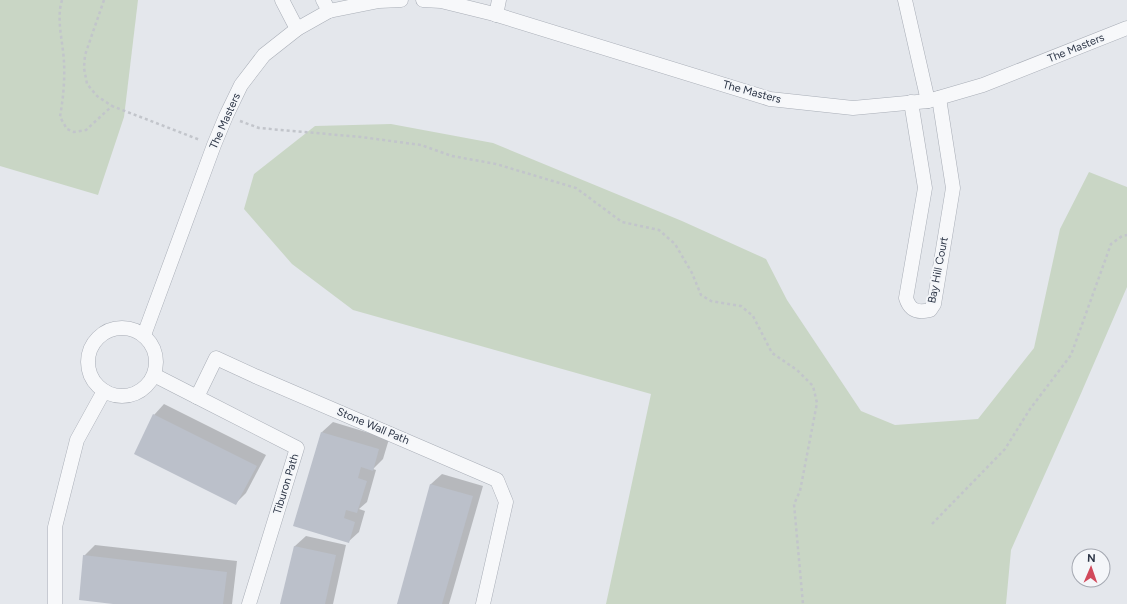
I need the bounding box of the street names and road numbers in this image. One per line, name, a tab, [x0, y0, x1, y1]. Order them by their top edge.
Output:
street label: The Masters	[1046, 31, 1106, 65]
street label: The Masters	[721, 78, 783, 106]
street label: The Masters	[207, 91, 243, 151]
street label: Bay Hill Court	[925, 236, 951, 304]
street label: Stone Wall Path	[335, 405, 411, 447]
street label: Tiburon Path	[271, 452, 301, 516]

